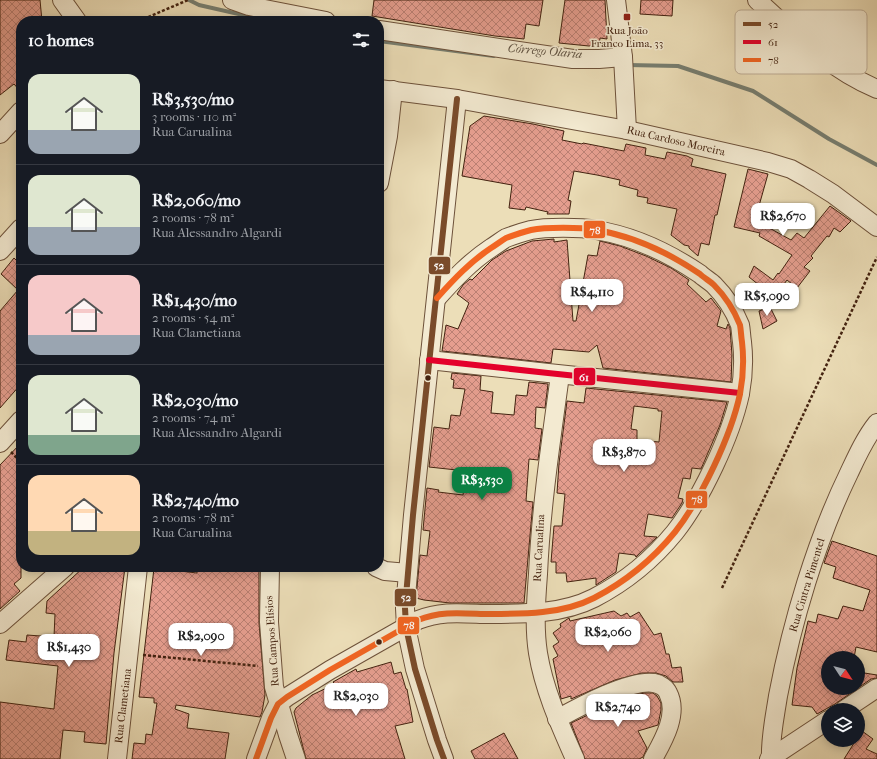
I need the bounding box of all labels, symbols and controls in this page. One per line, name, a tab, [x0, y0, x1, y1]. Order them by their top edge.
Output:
legend	[735, 10, 867, 74]
marker: Rua João Franco Lima, 33	[622, 12, 632, 22]
text: 52	[768, 18, 779, 31]
place label: Rua João Franco Lima, 33	[591, 24, 663, 50]
icon: filters	[350, 29, 372, 51]
text: 10 homes	[28, 30, 94, 50]
text: 61	[768, 36, 778, 49]
water label: Córrego Olaria	[507, 41, 583, 61]
text: 78	[768, 54, 779, 67]
text: R$3,530/mo	[152, 89, 234, 109]
icon: home	[60, 90, 108, 138]
text: 3 rooms · 110 m²	[152, 109, 236, 124]
street label: Rua Cardoso Moreira	[626, 123, 727, 159]
text: Rua Carualina	[152, 124, 232, 139]
text: R$2,060/mo	[152, 190, 241, 210]
icon: home	[60, 191, 108, 239]
pin: R$2,670	[746, 203, 820, 237]
text: R$2,670	[760, 208, 806, 223]
text: 2 rooms · 78 m²	[152, 210, 234, 225]
line badge: 78	[583, 220, 606, 239]
text: 78	[589, 224, 601, 237]
text: Rua Alessandro Algardi	[152, 225, 282, 240]
line badge: 52	[428, 256, 451, 275]
text: 52	[434, 259, 445, 272]
pin: R$4,110	[555, 279, 629, 313]
pin: R$5,090	[730, 283, 804, 317]
text: R$4,110	[570, 284, 614, 299]
text: R$5,090	[744, 288, 790, 303]
text: R$1,430/mo	[152, 290, 237, 310]
icon: home	[60, 291, 108, 339]
text: 2 rooms · 54 m²	[152, 310, 234, 325]
text: Rua Clametiana	[152, 325, 241, 340]
line badge: 61	[573, 367, 596, 386]
text: 61	[579, 371, 589, 384]
unlabelled marker	[423, 373, 433, 383]
text: R$2,030/mo	[152, 390, 239, 410]
icon: home	[60, 391, 108, 439]
text: 2 rooms · 74 m²	[152, 410, 235, 425]
text: Rua Alessandro Algardi	[152, 425, 282, 440]
pin: R$3,870	[587, 439, 661, 473]
text: R$3,870	[602, 444, 646, 459]
pin: R$3,530	[445, 467, 519, 501]
text: R$3,530	[461, 472, 503, 487]
text: R$2,740/mo	[152, 490, 239, 510]
line badge: 78	[685, 490, 708, 509]
icon: home	[60, 491, 108, 539]
text: 78	[691, 493, 703, 506]
text: 2 rooms · 78 m²	[152, 510, 234, 525]
street label: Rua Carualina	[531, 513, 547, 582]
text: Rua Carualina	[152, 525, 232, 540]
street label: Rua Cintra Pimentel	[787, 536, 827, 634]
line badge: 52	[394, 588, 417, 607]
text: 52	[401, 591, 412, 604]
street label: Rua Campos Elísios	[262, 595, 282, 687]
line badge: 78	[397, 616, 420, 635]
text: 78	[403, 619, 415, 632]
pin: R$2,060	[571, 619, 645, 653]
pin: R$2,090	[164, 623, 238, 657]
text: R$2,060	[584, 624, 632, 639]
text: R$2,090	[177, 628, 225, 643]
pin: R$1,430	[32, 634, 106, 668]
unlabelled marker	[374, 637, 384, 647]
text: R$1,430	[47, 639, 91, 654]
north arrow	[821, 651, 865, 695]
map controls	[821, 651, 865, 747]
street label: Rua Clametiana	[112, 667, 134, 744]
pin: R$2,030	[319, 683, 393, 717]
text: R$2,030	[333, 688, 379, 703]
pin: R$2,740	[581, 694, 655, 728]
text: R$2,740	[595, 699, 641, 714]
button: layers	[821, 703, 865, 747]

